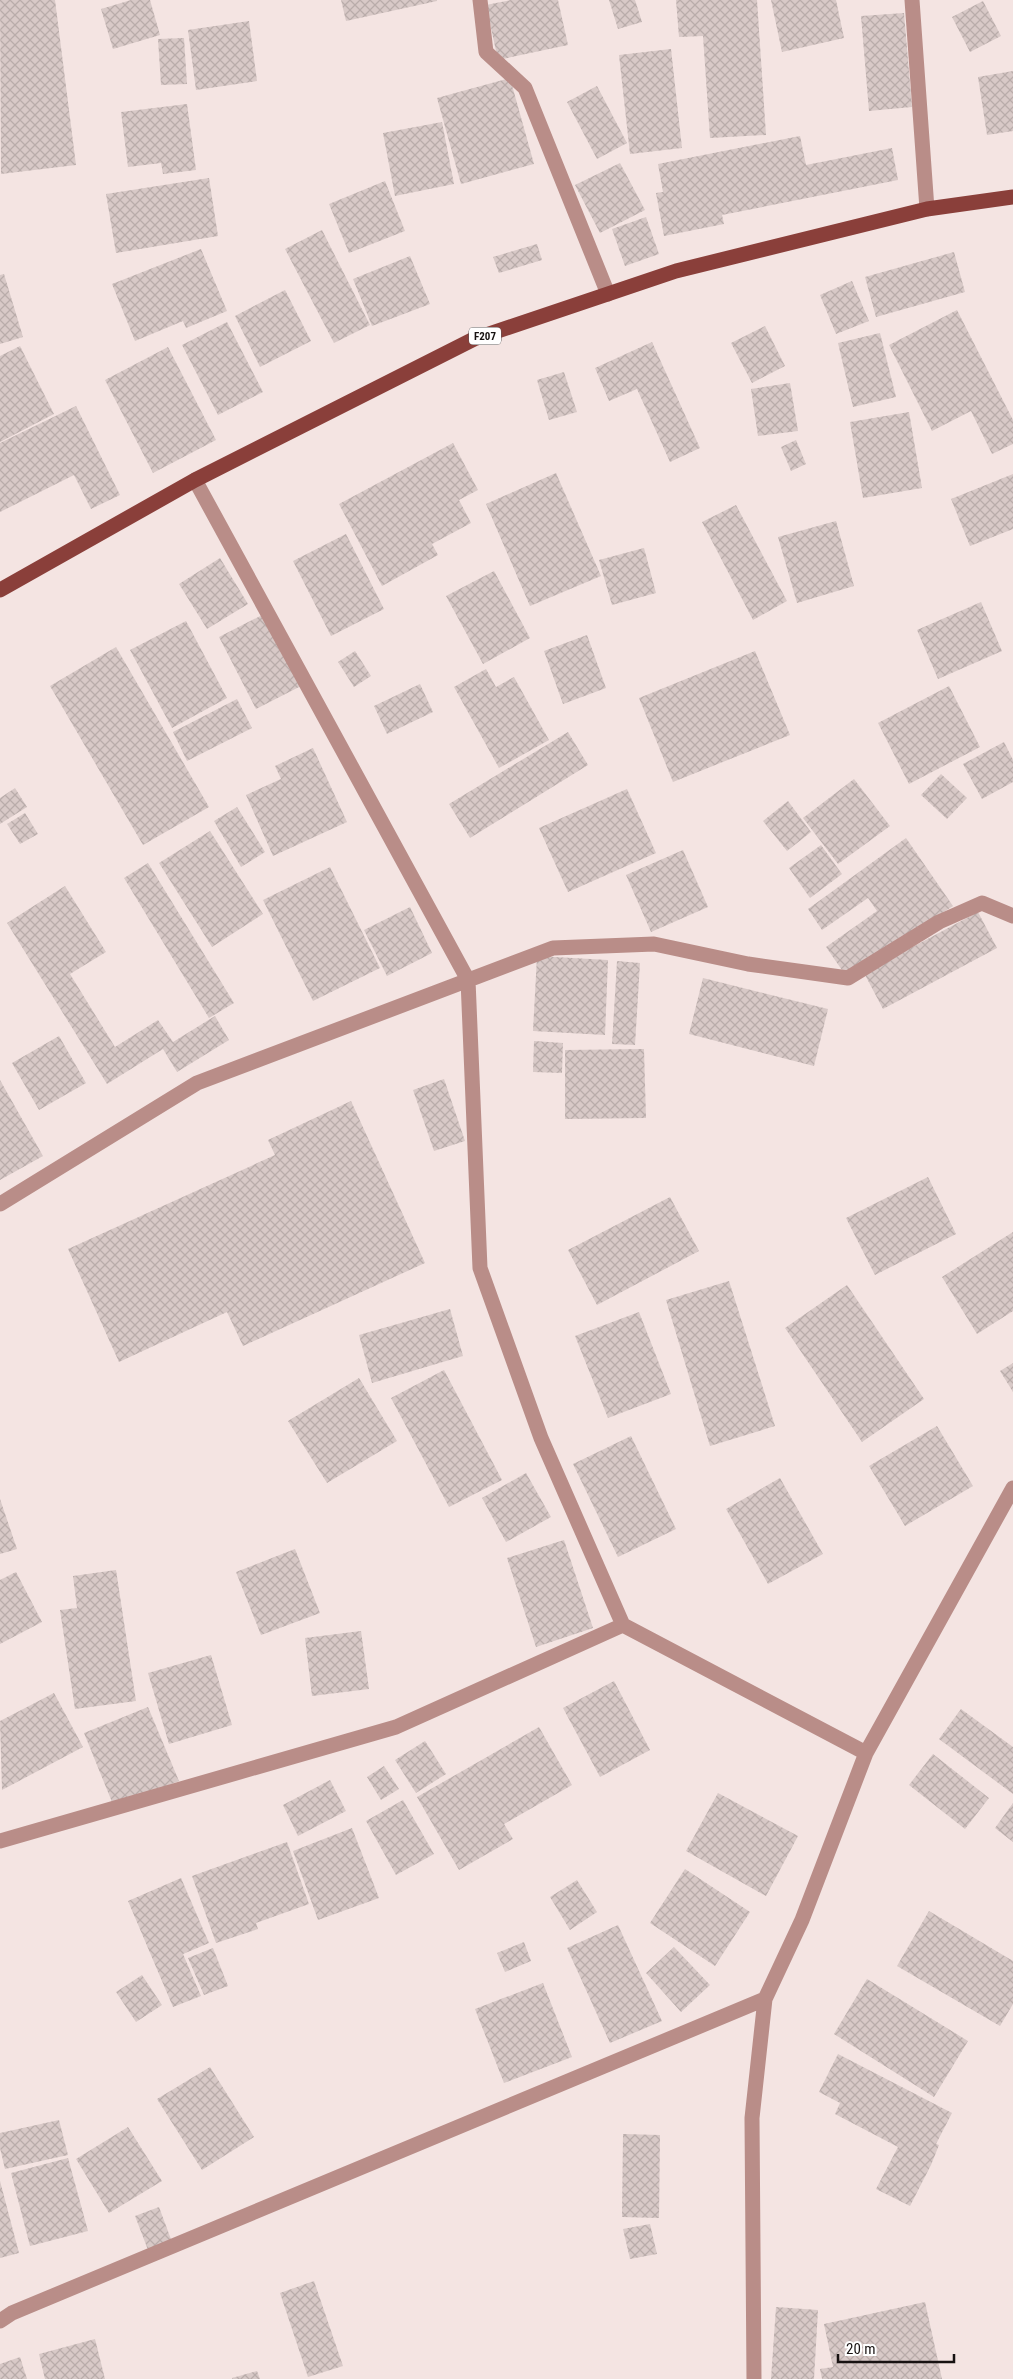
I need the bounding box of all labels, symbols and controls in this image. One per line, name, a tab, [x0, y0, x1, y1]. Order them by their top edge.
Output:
road number: F207	[469, 328, 501, 344]
scale bar	[838, 2332, 954, 2364]
text: 20 m	[846, 2340, 876, 2358]

